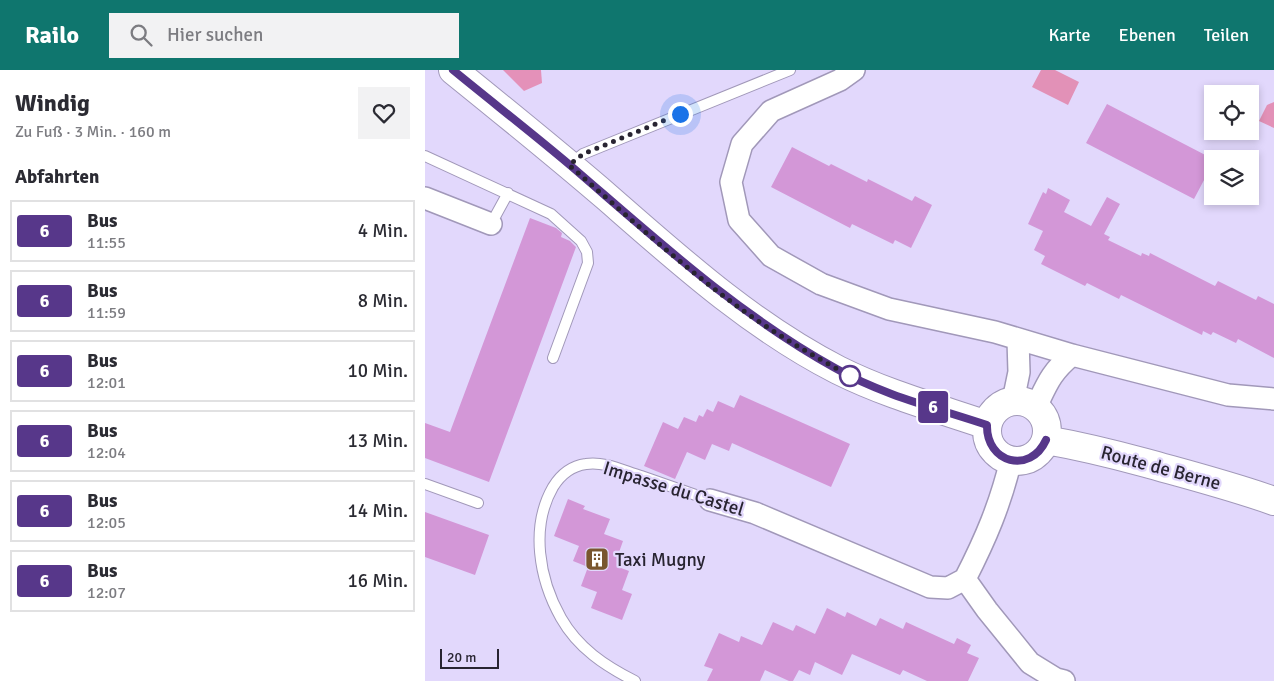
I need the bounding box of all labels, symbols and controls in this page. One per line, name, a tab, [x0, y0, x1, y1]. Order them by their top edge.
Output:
search box	[109, 13, 459, 58]
text: Railo	[25, 20, 79, 50]
icon: search	[127, 21, 155, 49]
text: Hier suchen	[167, 23, 263, 47]
text: Karte	[1048, 24, 1090, 46]
text: Ebenen	[1118, 24, 1176, 46]
text: Teilen	[1204, 24, 1249, 46]
map controls	[1204, 85, 1259, 205]
button: locate	[1204, 85, 1259, 140]
button: heart	[358, 87, 410, 139]
text: Windig	[15, 88, 90, 118]
your location	[668, 102, 693, 127]
text: Zu Fuß · 3 Min. · 160 m	[15, 122, 171, 142]
button: layers	[1204, 150, 1259, 205]
text: Abfahrten	[15, 165, 99, 189]
text: Bus	[87, 209, 118, 233]
text: 4 Min.	[358, 219, 408, 243]
text: 6	[40, 220, 49, 242]
text: 11:55	[87, 233, 126, 253]
text: Bus	[87, 279, 118, 303]
text: 8 Min.	[358, 289, 408, 313]
text: 6	[40, 290, 49, 312]
text: 11:59	[87, 303, 126, 323]
text: Bus	[87, 349, 118, 373]
text: 10 Min.	[347, 359, 408, 383]
text: 6	[40, 360, 49, 382]
unlabelled marker	[839, 365, 861, 387]
text: 12:01	[87, 373, 126, 393]
line badge: 6	[917, 391, 949, 423]
text: 6	[928, 396, 938, 418]
text: Bus	[87, 419, 118, 443]
text: 13 Min.	[347, 429, 408, 453]
text: 6	[40, 430, 49, 452]
street label: Route de Berne	[1098, 440, 1223, 496]
text: 12:04	[87, 443, 126, 463]
street label: Impasse du Castel	[600, 456, 747, 522]
text: Bus	[87, 489, 118, 513]
text: 14 Min.	[347, 499, 408, 523]
text: 6	[40, 500, 49, 522]
text: 12:05	[87, 513, 126, 533]
building icon: Taxi Mugny	[584, 546, 610, 572]
place label: Taxi Mugny	[615, 548, 706, 572]
text: Bus	[87, 559, 118, 583]
text: 16 Min.	[347, 569, 408, 593]
text: 6	[40, 570, 49, 592]
text: 12:07	[87, 583, 126, 603]
scale bar	[440, 646, 499, 669]
text: 20 m	[447, 649, 476, 666]

